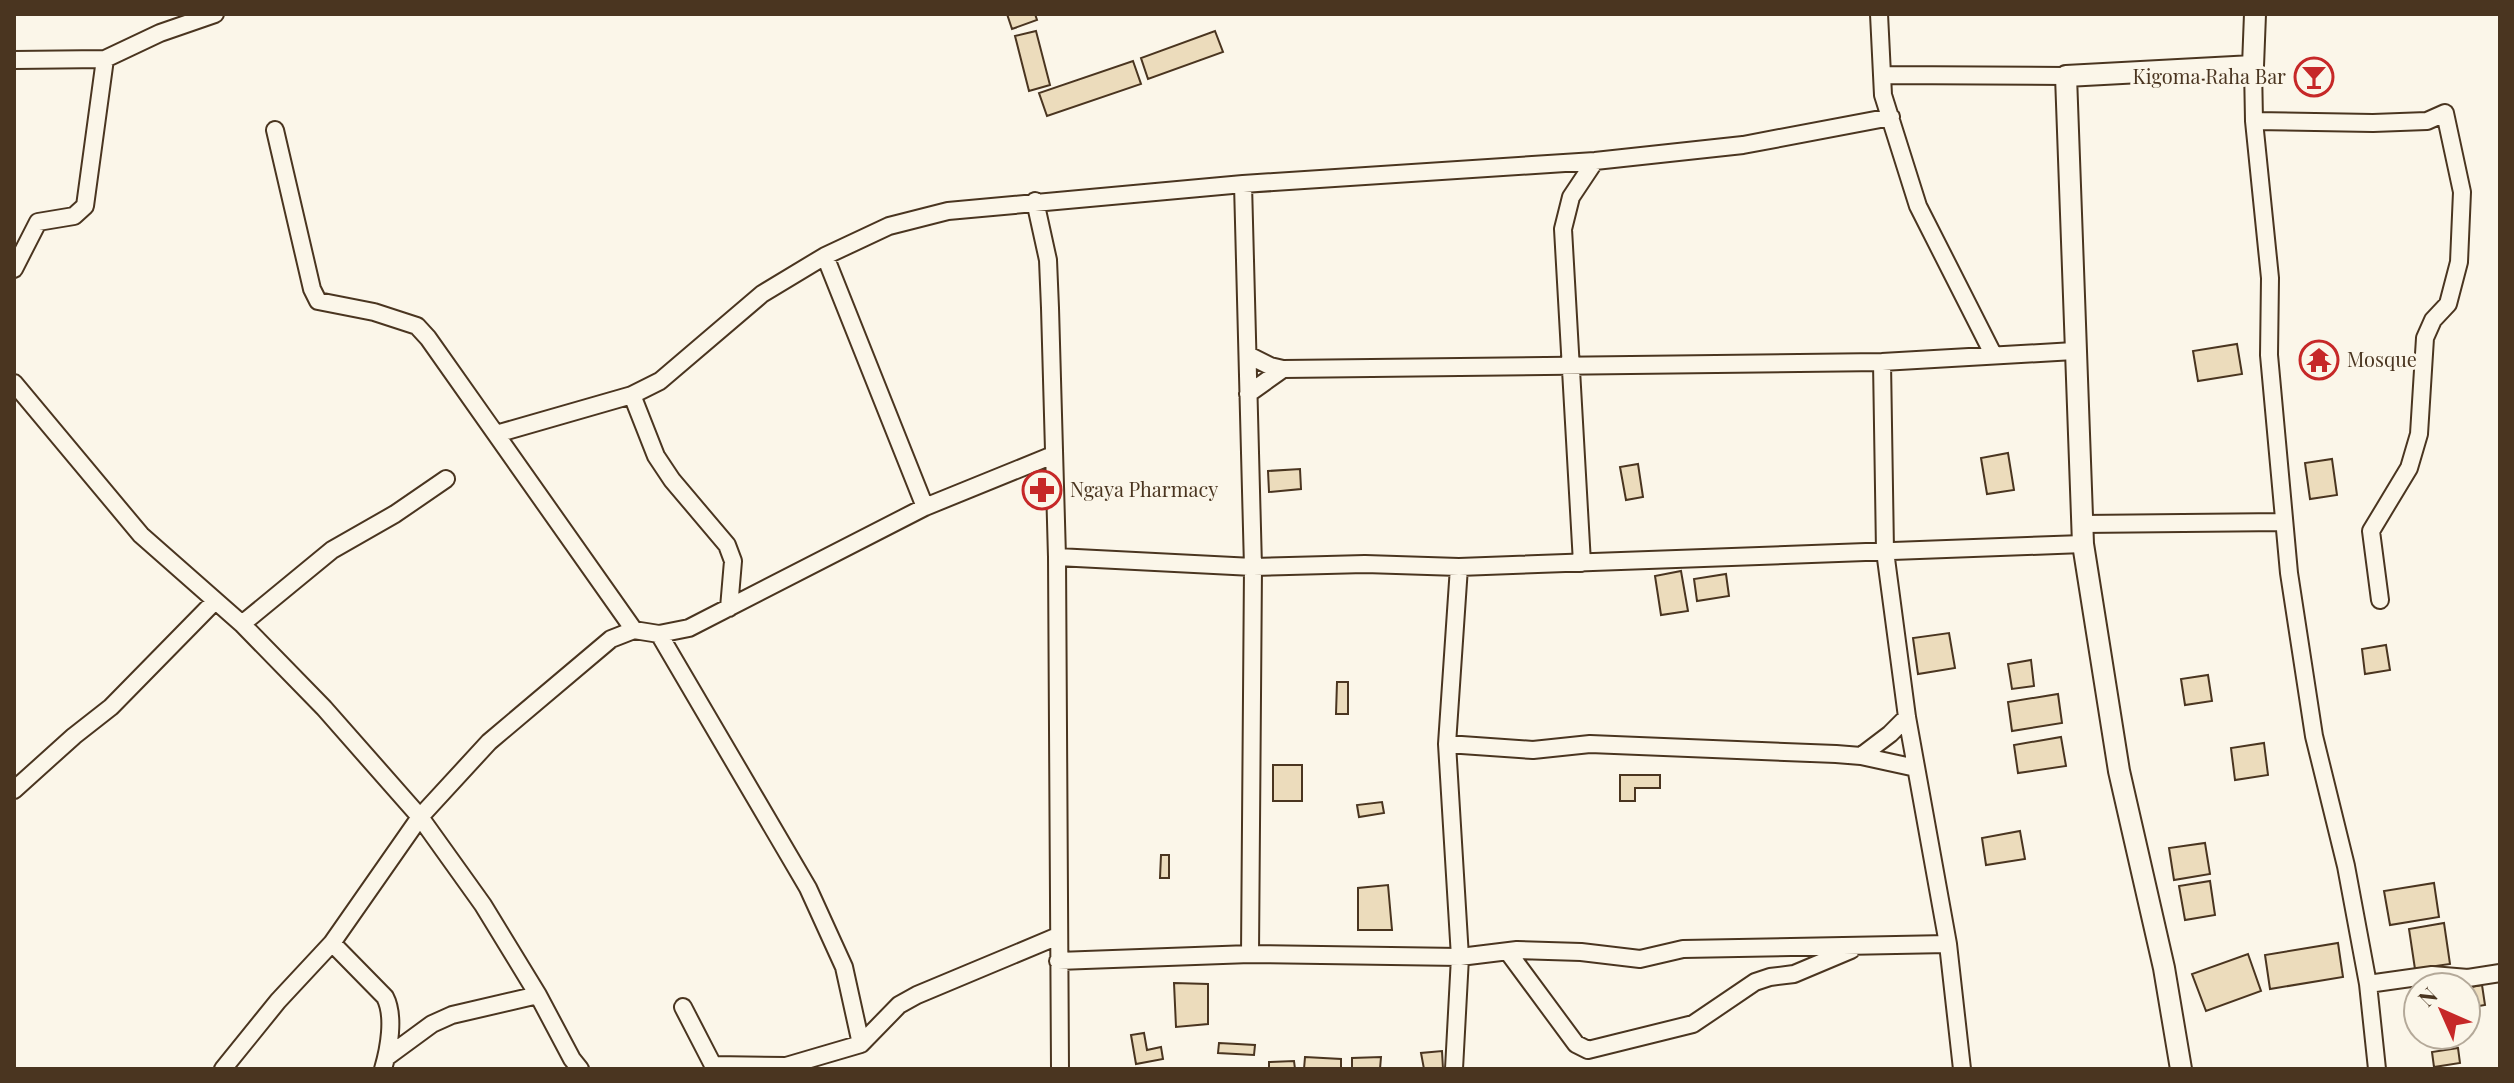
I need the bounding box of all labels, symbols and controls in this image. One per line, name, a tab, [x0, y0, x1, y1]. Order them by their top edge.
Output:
bar icon: Kigoma Raha Bar	[2293, 56, 2335, 98]
place label: Kigoma Raha Bar	[2133, 62, 2286, 89]
temple icon: Mosque	[2298, 339, 2340, 381]
place label: Mosque	[2347, 345, 2417, 372]
pharmacy icon: Ngaya Pharmacy	[1021, 469, 1063, 511]
place label: Ngaya Pharmacy	[1070, 475, 1218, 502]
north arrow	[2402, 971, 2482, 1051]
text: N	[2411, 980, 2443, 1012]

